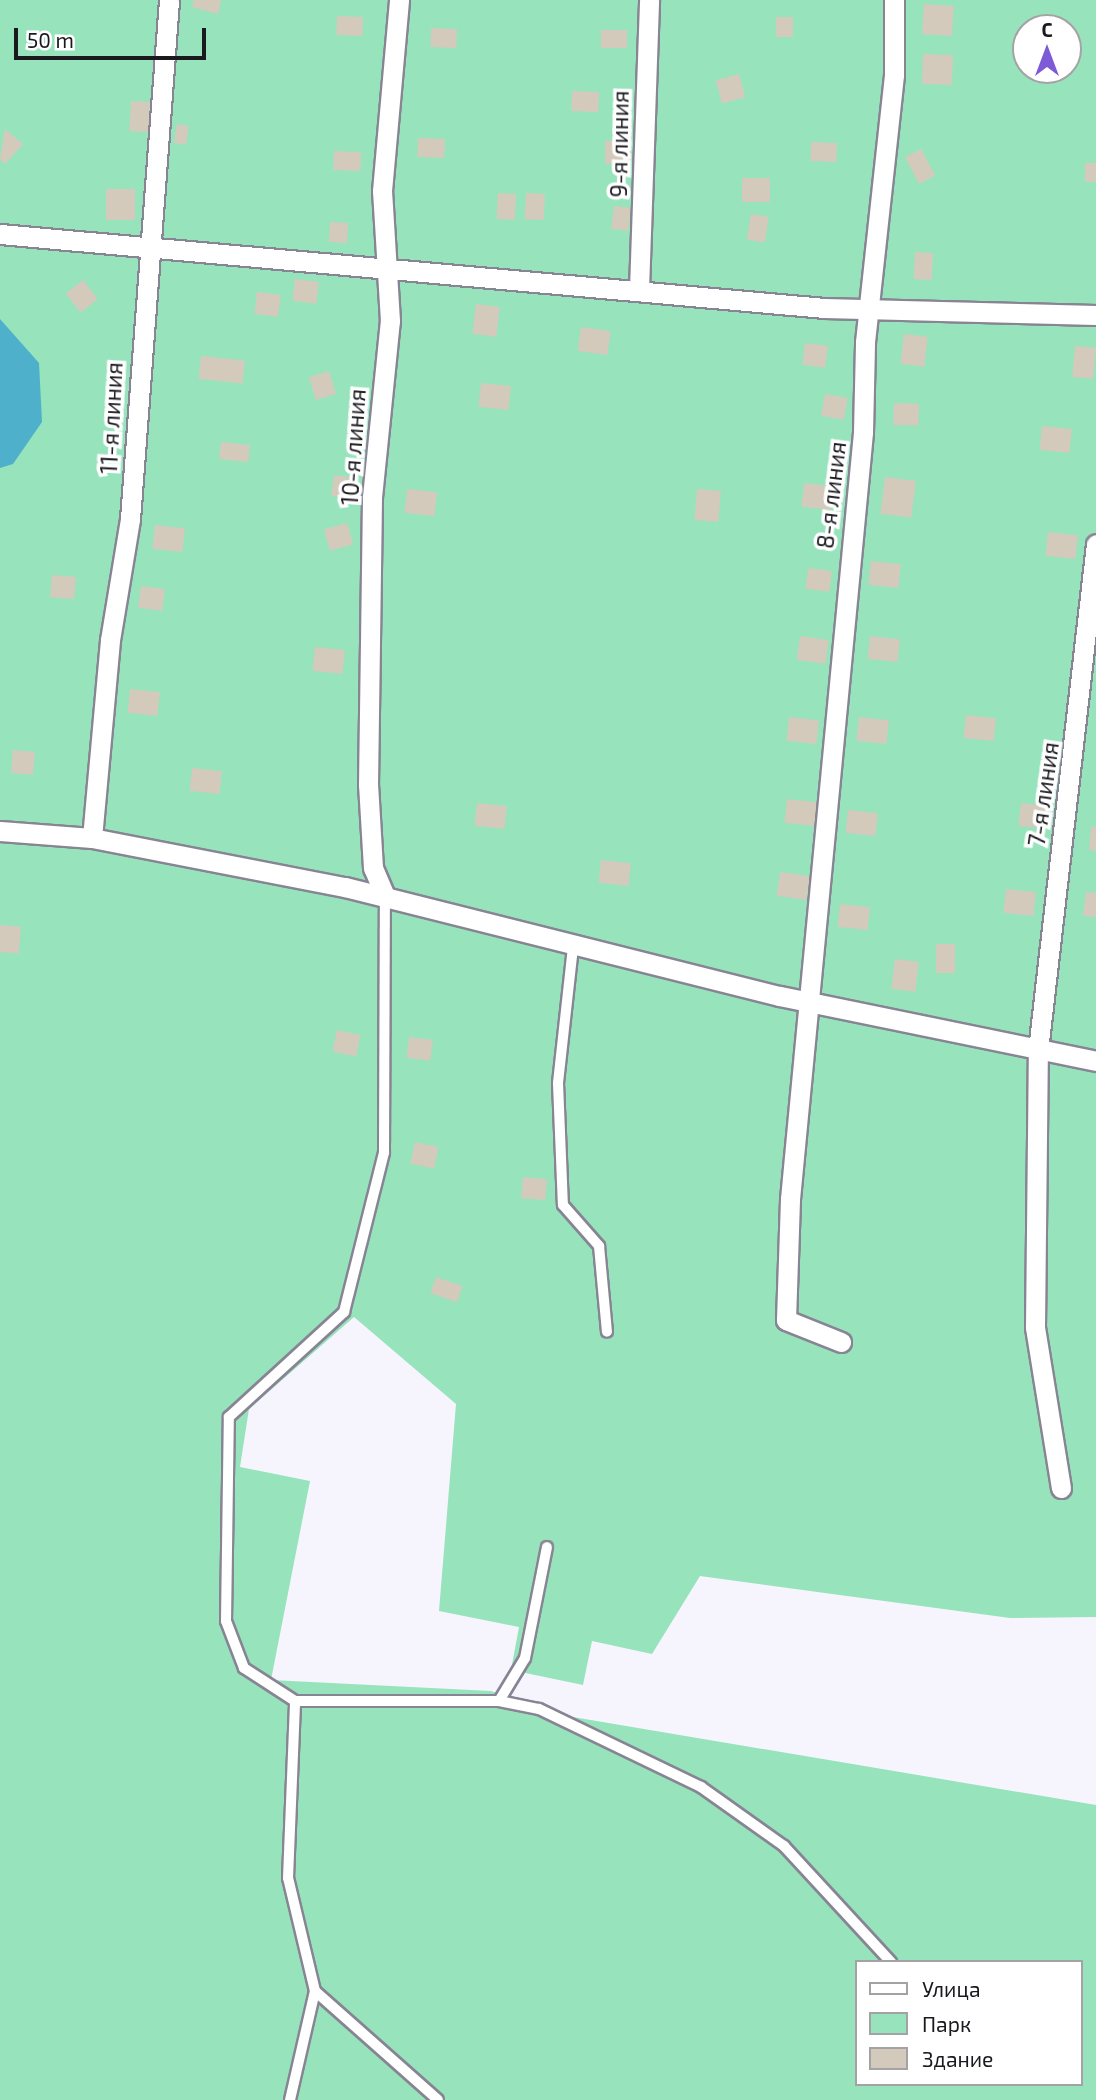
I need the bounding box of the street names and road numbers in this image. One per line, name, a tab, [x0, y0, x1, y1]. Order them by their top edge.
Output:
street label: 9-я линия	[604, 90, 634, 198]
street label: 11-я линия	[94, 361, 128, 475]
street label: 10-я линия	[335, 388, 371, 506]
street label: 8-я линия	[811, 440, 851, 550]
street label: 7-я линия	[1022, 740, 1064, 848]

